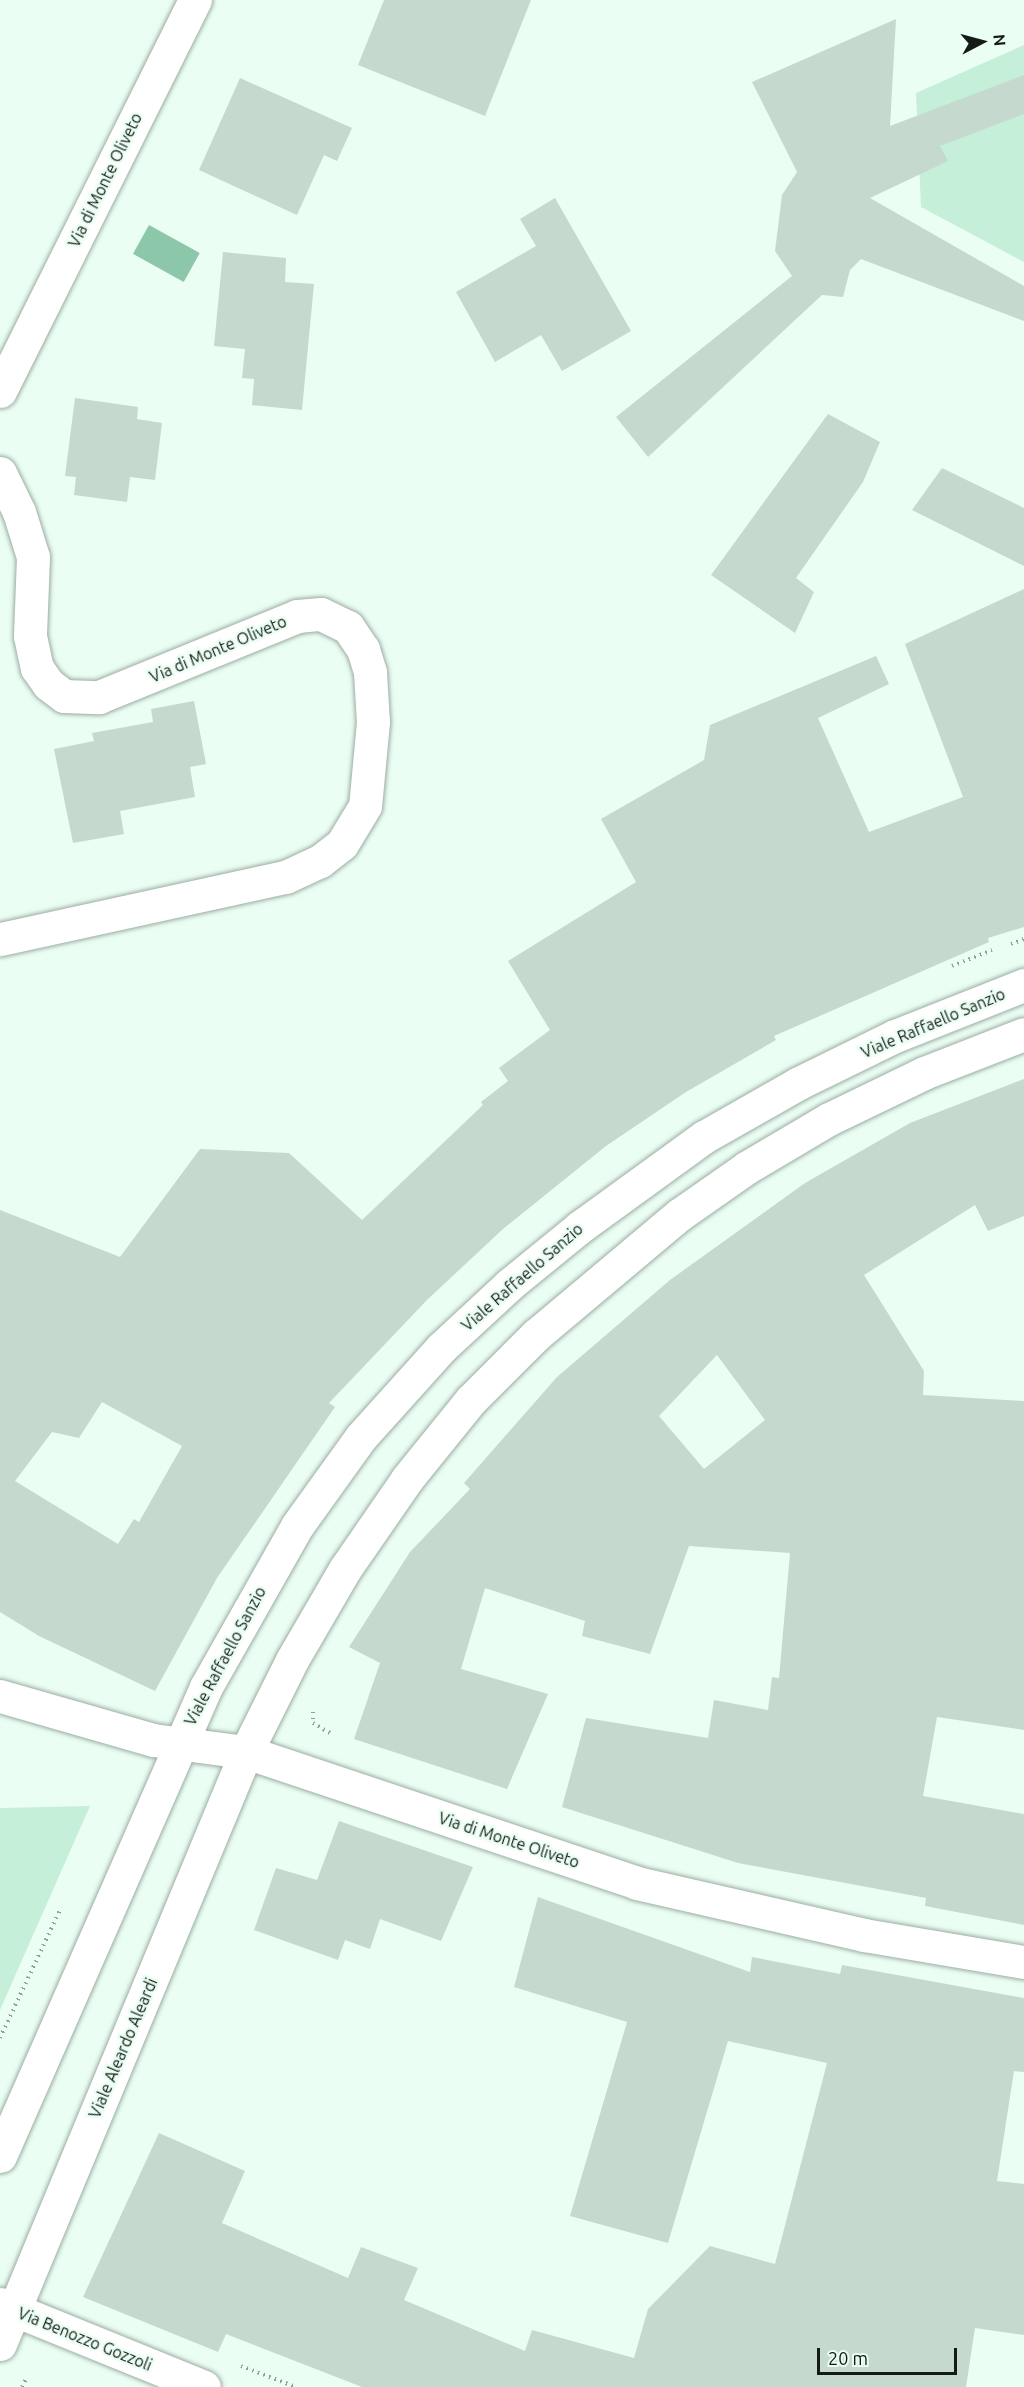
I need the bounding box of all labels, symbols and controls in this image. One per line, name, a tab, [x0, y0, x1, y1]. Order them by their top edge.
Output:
north arrow	[952, 12, 1012, 72]
text: N	[990, 33, 1009, 47]
street label: Via di Monte Oliveto	[64, 110, 146, 250]
street label: Via di Monte Oliveto	[146, 611, 290, 687]
street label: Viale Raffaello Sanzio	[858, 984, 1008, 1062]
street label: Viale Raffaello Sanzio	[457, 1219, 587, 1335]
street label: Viale Raffaello Sanzio	[180, 1583, 270, 1729]
street label: Via di Monte Oliveto	[436, 1808, 582, 1872]
street label: Viale Aleardo Aleardi	[85, 1975, 161, 2121]
street label: Via Benozzo Gozzoli	[15, 2303, 155, 2375]
scale bar	[820, 2336, 960, 2374]
text: 20 m	[828, 2348, 868, 2368]

